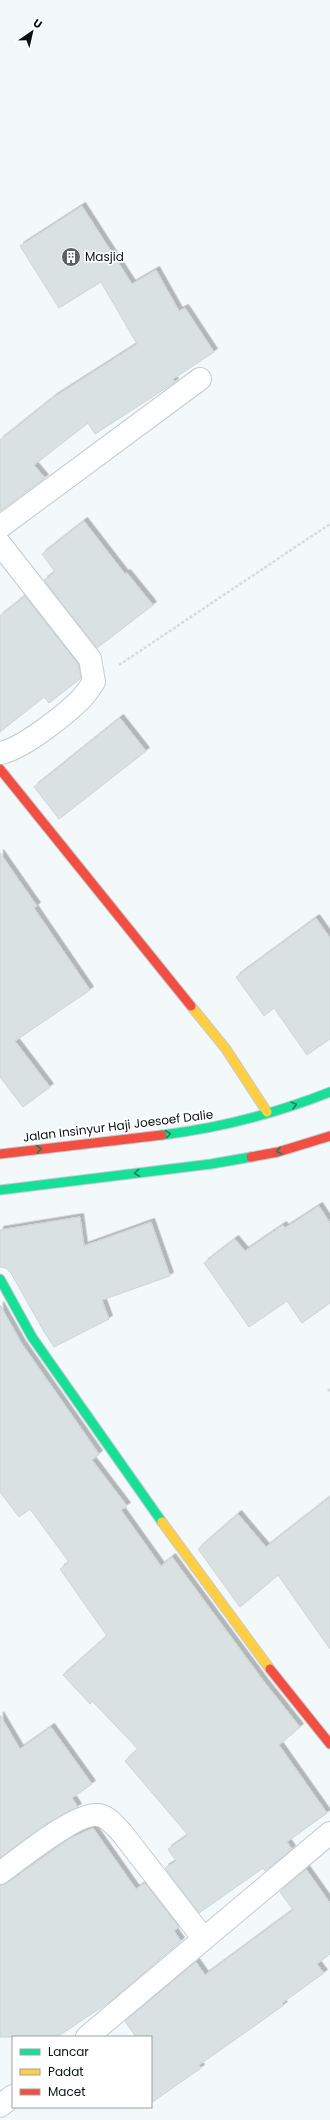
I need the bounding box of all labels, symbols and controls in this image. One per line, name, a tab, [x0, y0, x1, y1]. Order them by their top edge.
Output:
north arrow	[12, 12, 52, 52]
text: U	[30, 15, 45, 33]
building icon: Masjid	[60, 246, 82, 268]
place label: Masjid	[85, 248, 124, 265]
one-way arrow	[290, 1101, 297, 1110]
street label: Jalan Insinyur Haji Joesoef Dalie	[22, 1105, 214, 1146]
one-way arrow	[165, 1130, 171, 1139]
one-way arrow	[36, 1145, 42, 1154]
one-way arrow	[276, 1146, 283, 1155]
one-way arrow	[134, 1168, 140, 1177]
legend	[12, 2036, 152, 2108]
text: Lancar	[48, 2043, 89, 2060]
text: Padat	[48, 2063, 84, 2080]
text: Macet	[48, 2083, 86, 2100]

